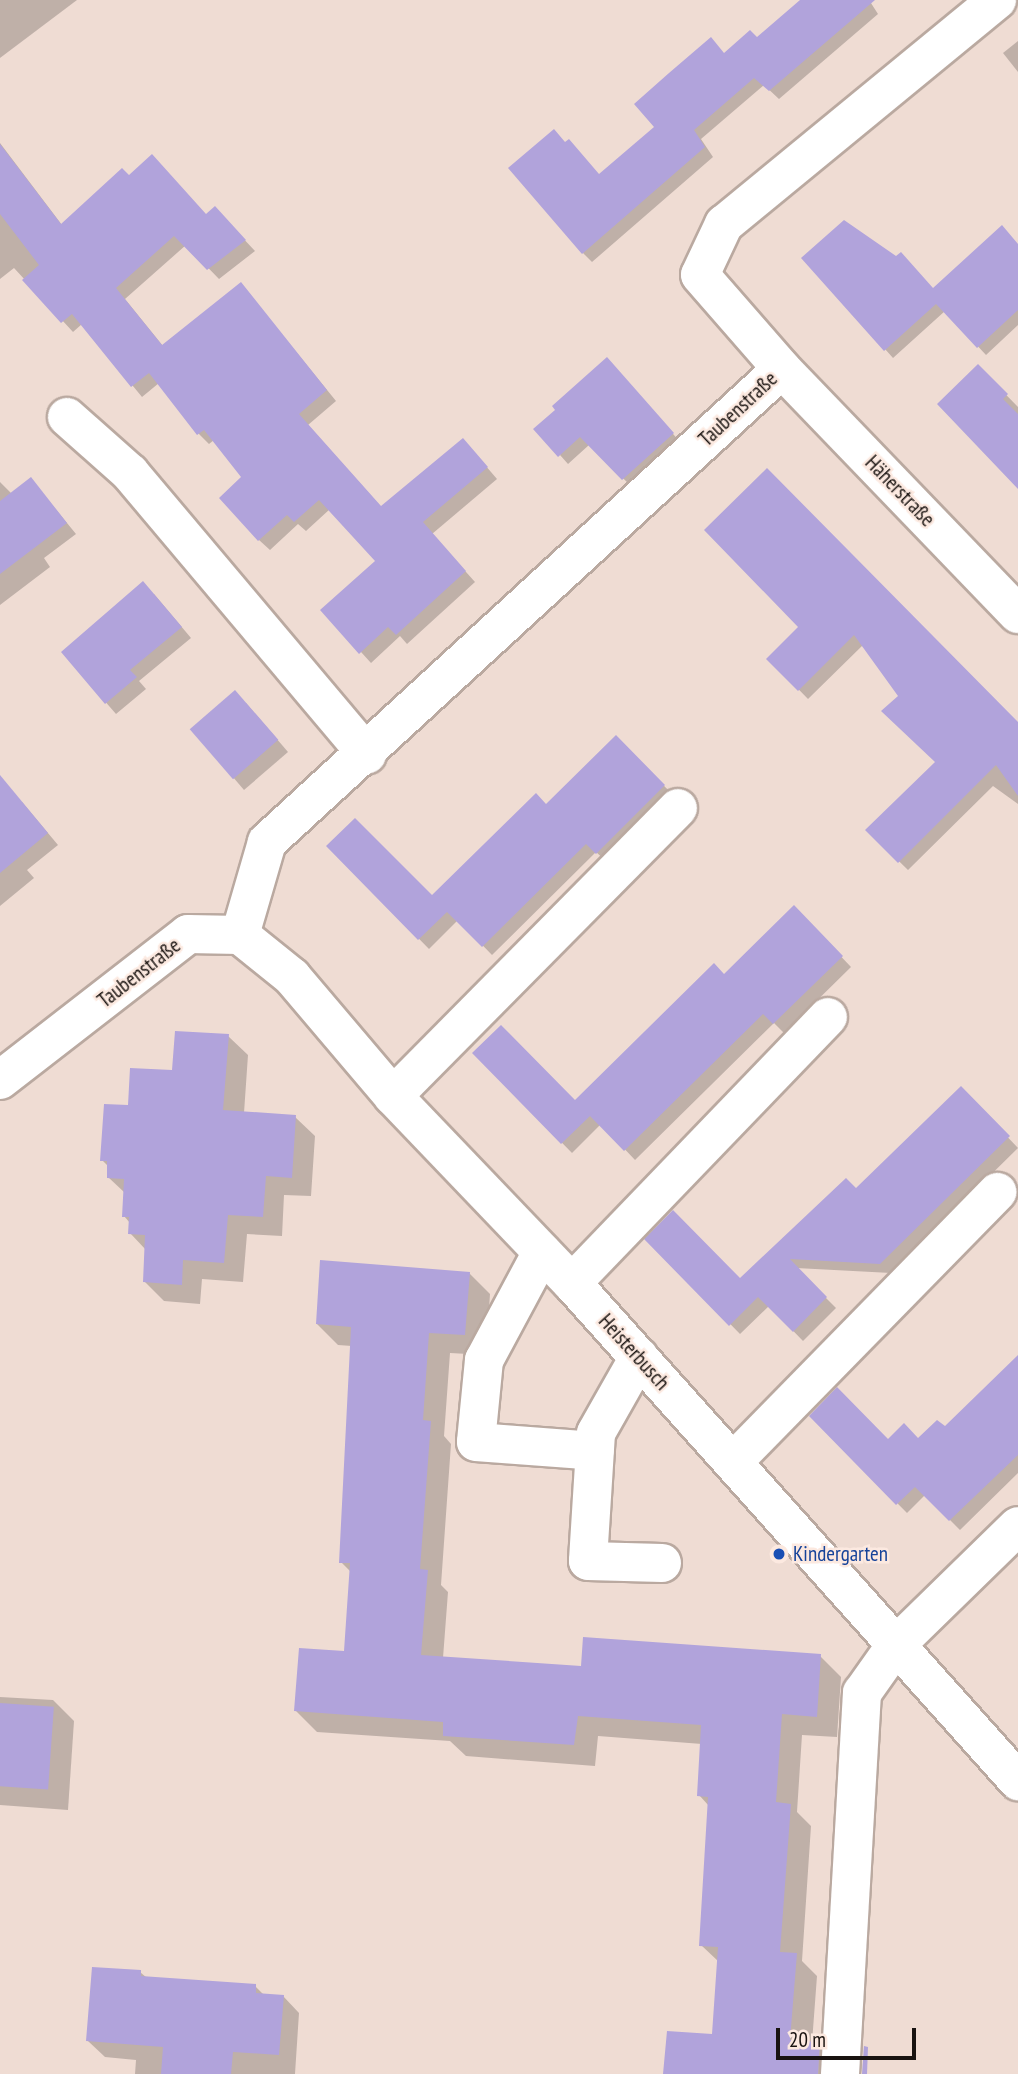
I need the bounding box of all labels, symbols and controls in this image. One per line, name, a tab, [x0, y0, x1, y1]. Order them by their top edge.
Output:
street label: Taubenstraße	[694, 366, 782, 452]
street label: Häherstraße	[860, 450, 940, 532]
street label: Taubenstraße	[93, 933, 185, 1013]
street label: Heisterbusch	[593, 1309, 675, 1395]
place label: Kindergarten	[793, 1541, 888, 1567]
marker: Kindergarten	[771, 1546, 787, 1562]
scale bar	[780, 2014, 920, 2058]
text: 20 m	[789, 2026, 826, 2053]

